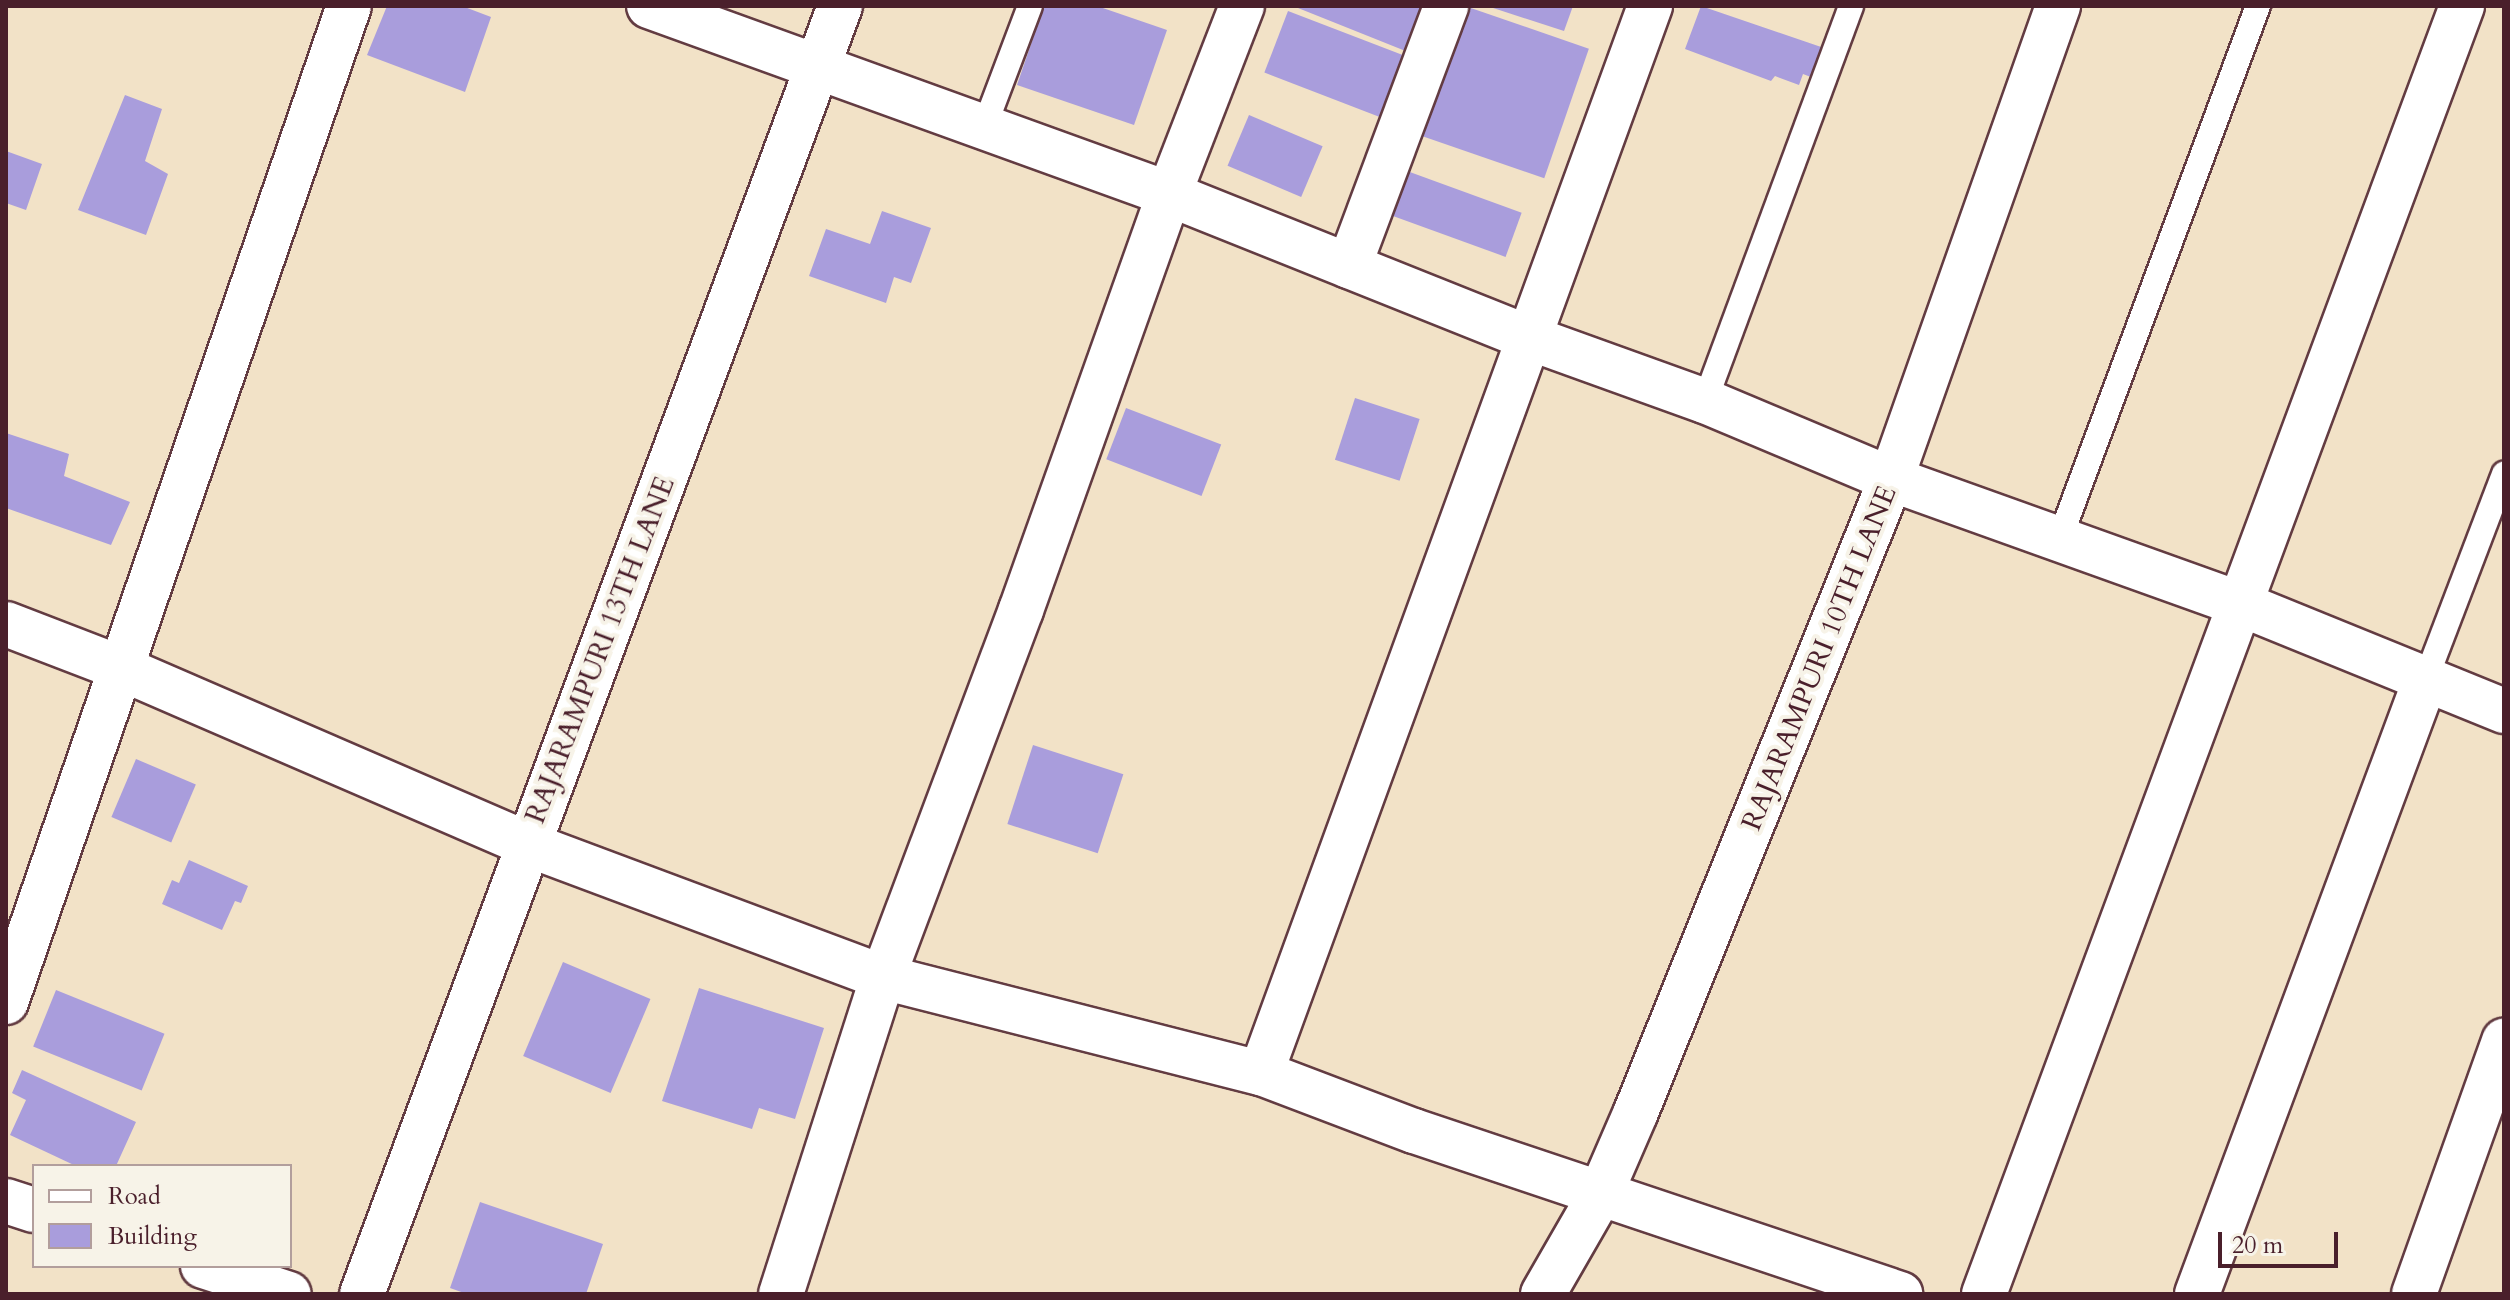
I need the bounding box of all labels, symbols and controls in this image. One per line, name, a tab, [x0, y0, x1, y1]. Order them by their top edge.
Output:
street label: RAJARAMPURI 13TH LANE	[518, 472, 682, 828]
street label: RAJARAMPURI 10TH LANE	[1734, 481, 1904, 835]
legend	[32, 1164, 292, 1268]
text: Road	[108, 1180, 161, 1213]
scale bar	[2222, 1216, 2342, 1266]
text: Building	[108, 1220, 197, 1253]
text: 20 m	[2232, 1229, 2283, 1262]

